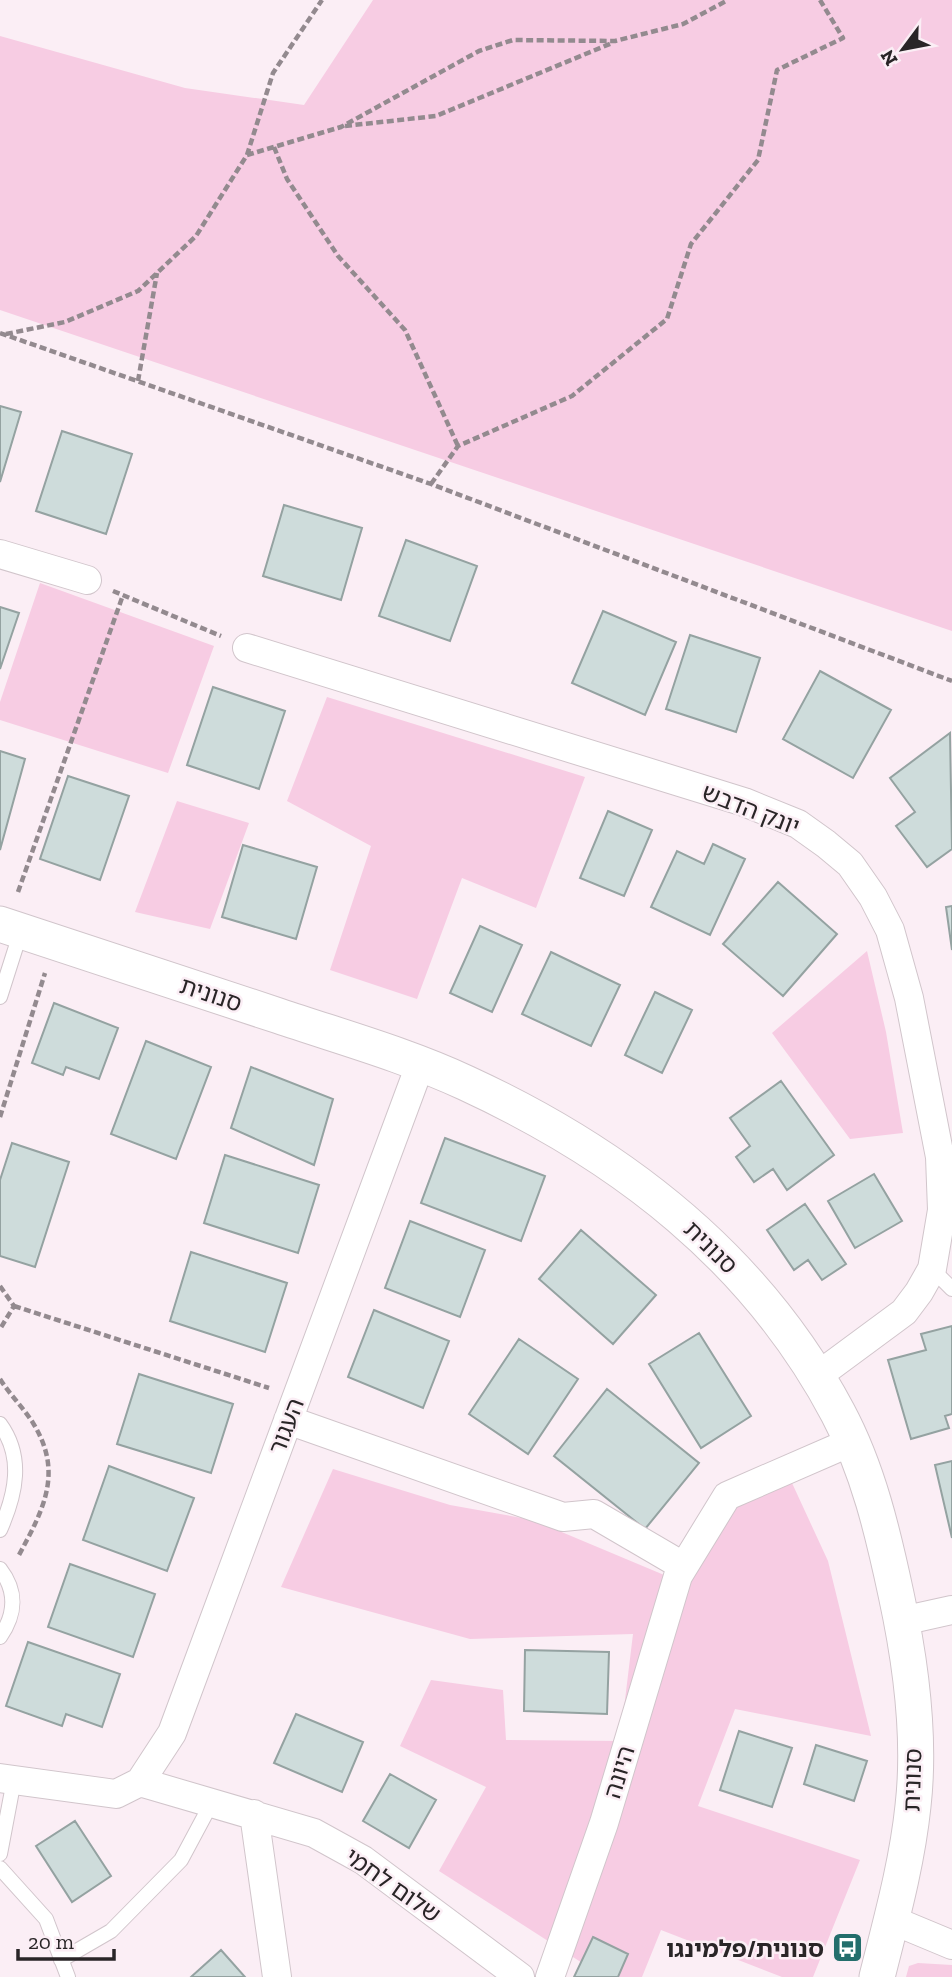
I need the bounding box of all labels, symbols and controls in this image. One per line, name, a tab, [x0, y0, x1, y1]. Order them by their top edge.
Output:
north arrow	[868, 14, 938, 84]
text: N	[875, 46, 903, 70]
street label: יונק הדבש	[698, 777, 804, 841]
street label: סנונית	[176, 970, 246, 1018]
street label: סנונית	[678, 1214, 744, 1280]
street label: העגור	[262, 1394, 310, 1458]
street label: היונה	[597, 1742, 641, 1802]
street label: סנונית	[896, 1748, 928, 1812]
street label: שלום לחמי	[340, 1842, 446, 1928]
scale bar	[18, 1918, 114, 1962]
text: 20 m	[28, 1929, 74, 1954]
bus stop icon: סנונית/פלמינגו	[830, 1931, 864, 1965]
place label: סנונית/פלמינגו	[666, 1934, 824, 1963]

